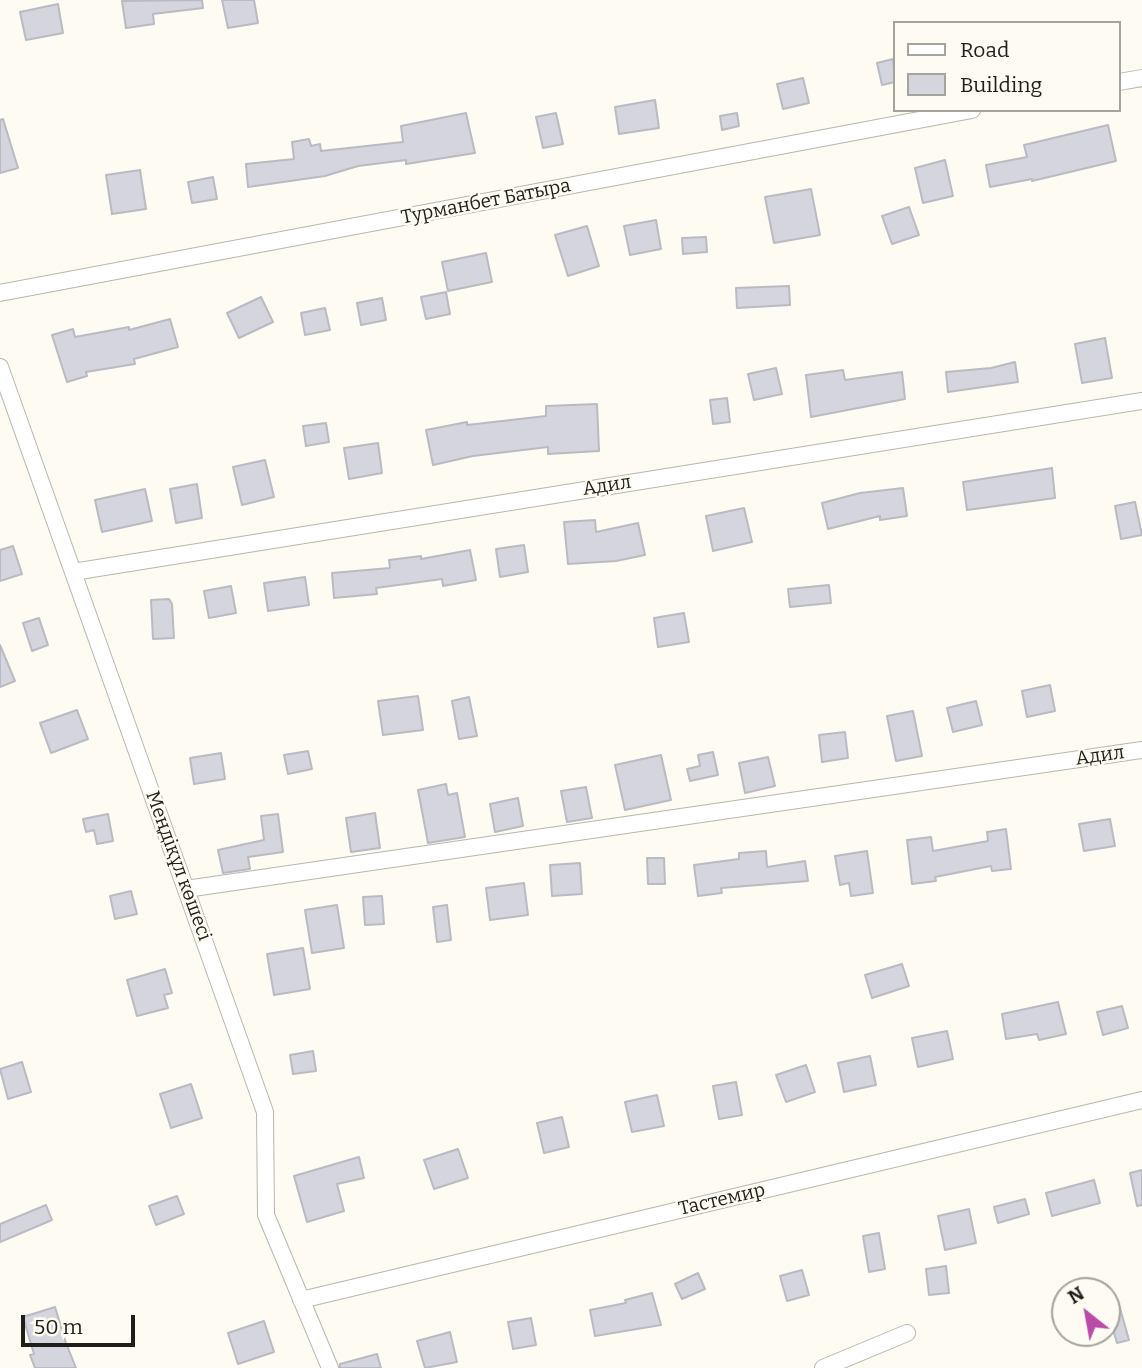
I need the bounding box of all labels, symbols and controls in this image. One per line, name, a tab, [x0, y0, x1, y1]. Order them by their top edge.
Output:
legend	[894, 21, 1121, 112]
text: Road	[960, 37, 1009, 63]
text: Building	[960, 72, 1042, 98]
street label: Турманбет Батыра	[399, 174, 573, 230]
street label: Адил	[581, 471, 633, 501]
street label: Адил	[1074, 741, 1126, 771]
street label: Меңдіқұл көшесі	[140, 788, 216, 944]
street label: Тастемир	[677, 1179, 767, 1221]
north arrow	[1051, 1277, 1121, 1347]
text: N	[1064, 1282, 1088, 1309]
scale bar	[24, 1302, 138, 1346]
text: 50 m	[34, 1314, 83, 1340]

